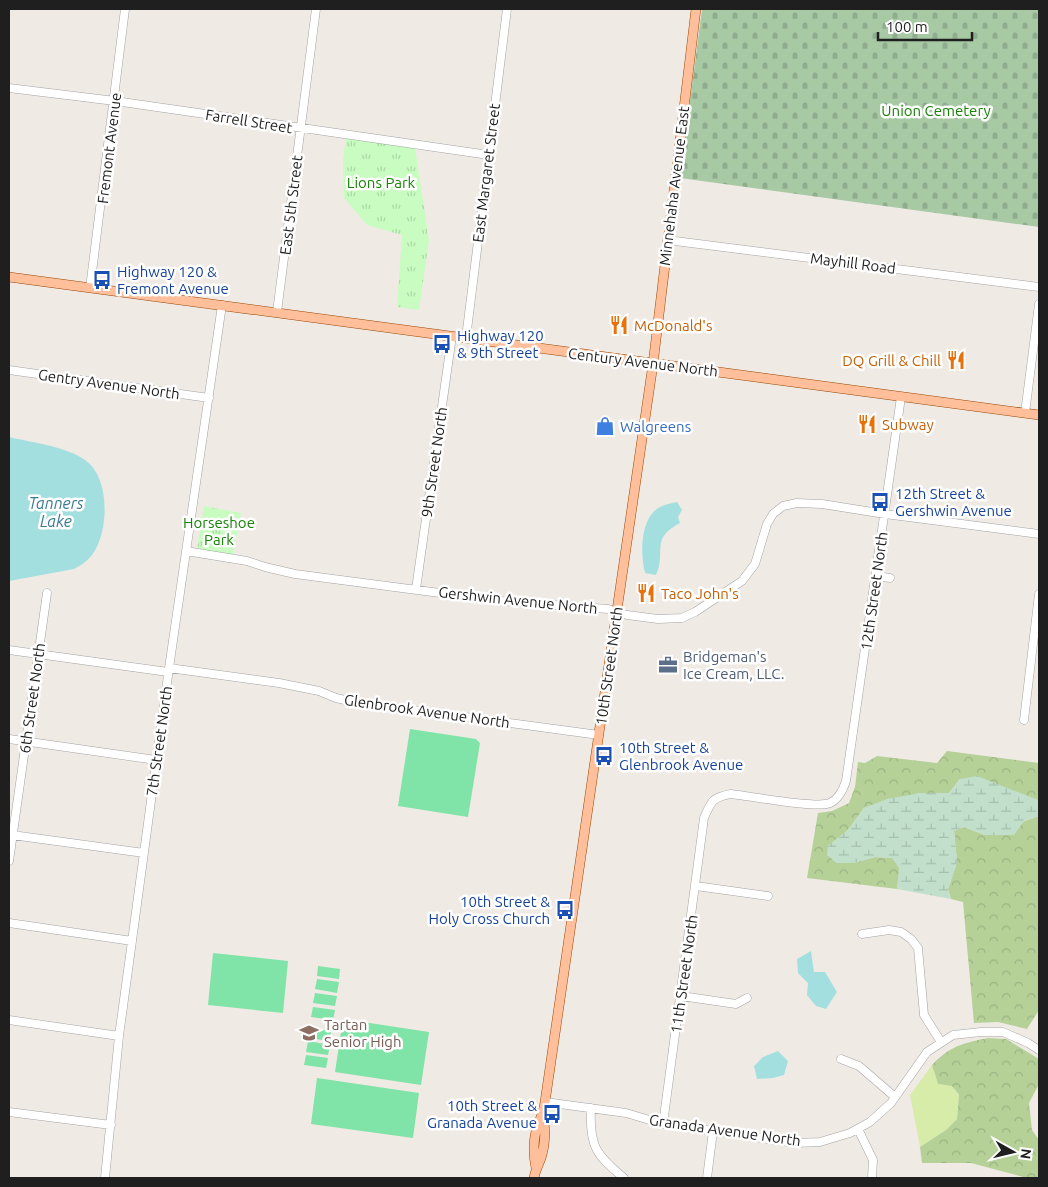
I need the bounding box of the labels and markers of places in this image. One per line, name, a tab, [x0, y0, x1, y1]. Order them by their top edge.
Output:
place label: Highway 120 & Fremont Avenue	[117, 263, 229, 297]
bus stop icon: Highway 120 & Fremont Avenue	[91, 269, 113, 291]
restaurant icon: McDonald's	[608, 314, 630, 336]
place label: McDonald's	[634, 317, 712, 334]
place label: Highway 120 & 9th Street	[457, 327, 544, 361]
bus stop icon: Highway 120 & 9th Street	[431, 333, 453, 355]
restaurant icon: DQ Grill & Chill	[945, 349, 967, 371]
place label: DQ Grill & Chill	[842, 352, 941, 369]
restaurant icon: Subway	[856, 413, 878, 435]
shop icon: Walgreens	[594, 415, 616, 437]
place label: Subway	[882, 416, 934, 433]
place label: Walgreens	[620, 418, 691, 435]
place label: 12th Street & Gershwin Avenue	[895, 485, 1012, 519]
bus stop icon: 12th Street & Gershwin Avenue	[869, 491, 891, 513]
restaurant icon: Taco John's	[635, 582, 657, 604]
place label: Taco John's	[661, 585, 739, 602]
place label: Bridgeman's Ice Cream, LLC.	[683, 648, 784, 682]
office icon: Bridgeman's Ice Cream, LLC.	[657, 654, 679, 676]
place label: 10th Street & Glenbrook Avenue	[619, 739, 743, 773]
bus stop icon: 10th Street & Glenbrook Avenue	[593, 745, 615, 767]
place label: 10th Street & Holy Cross Church	[429, 893, 550, 927]
bus stop icon: 10th Street & Holy Cross Church	[554, 899, 576, 921]
place label: Tartan Senior High	[324, 1016, 402, 1050]
school or university icon: Tartan Senior High	[298, 1022, 320, 1044]
place label: 10th Street & Granada Avenue	[427, 1097, 537, 1131]
bus stop icon: 10th Street & Granada Avenue	[541, 1103, 563, 1125]

